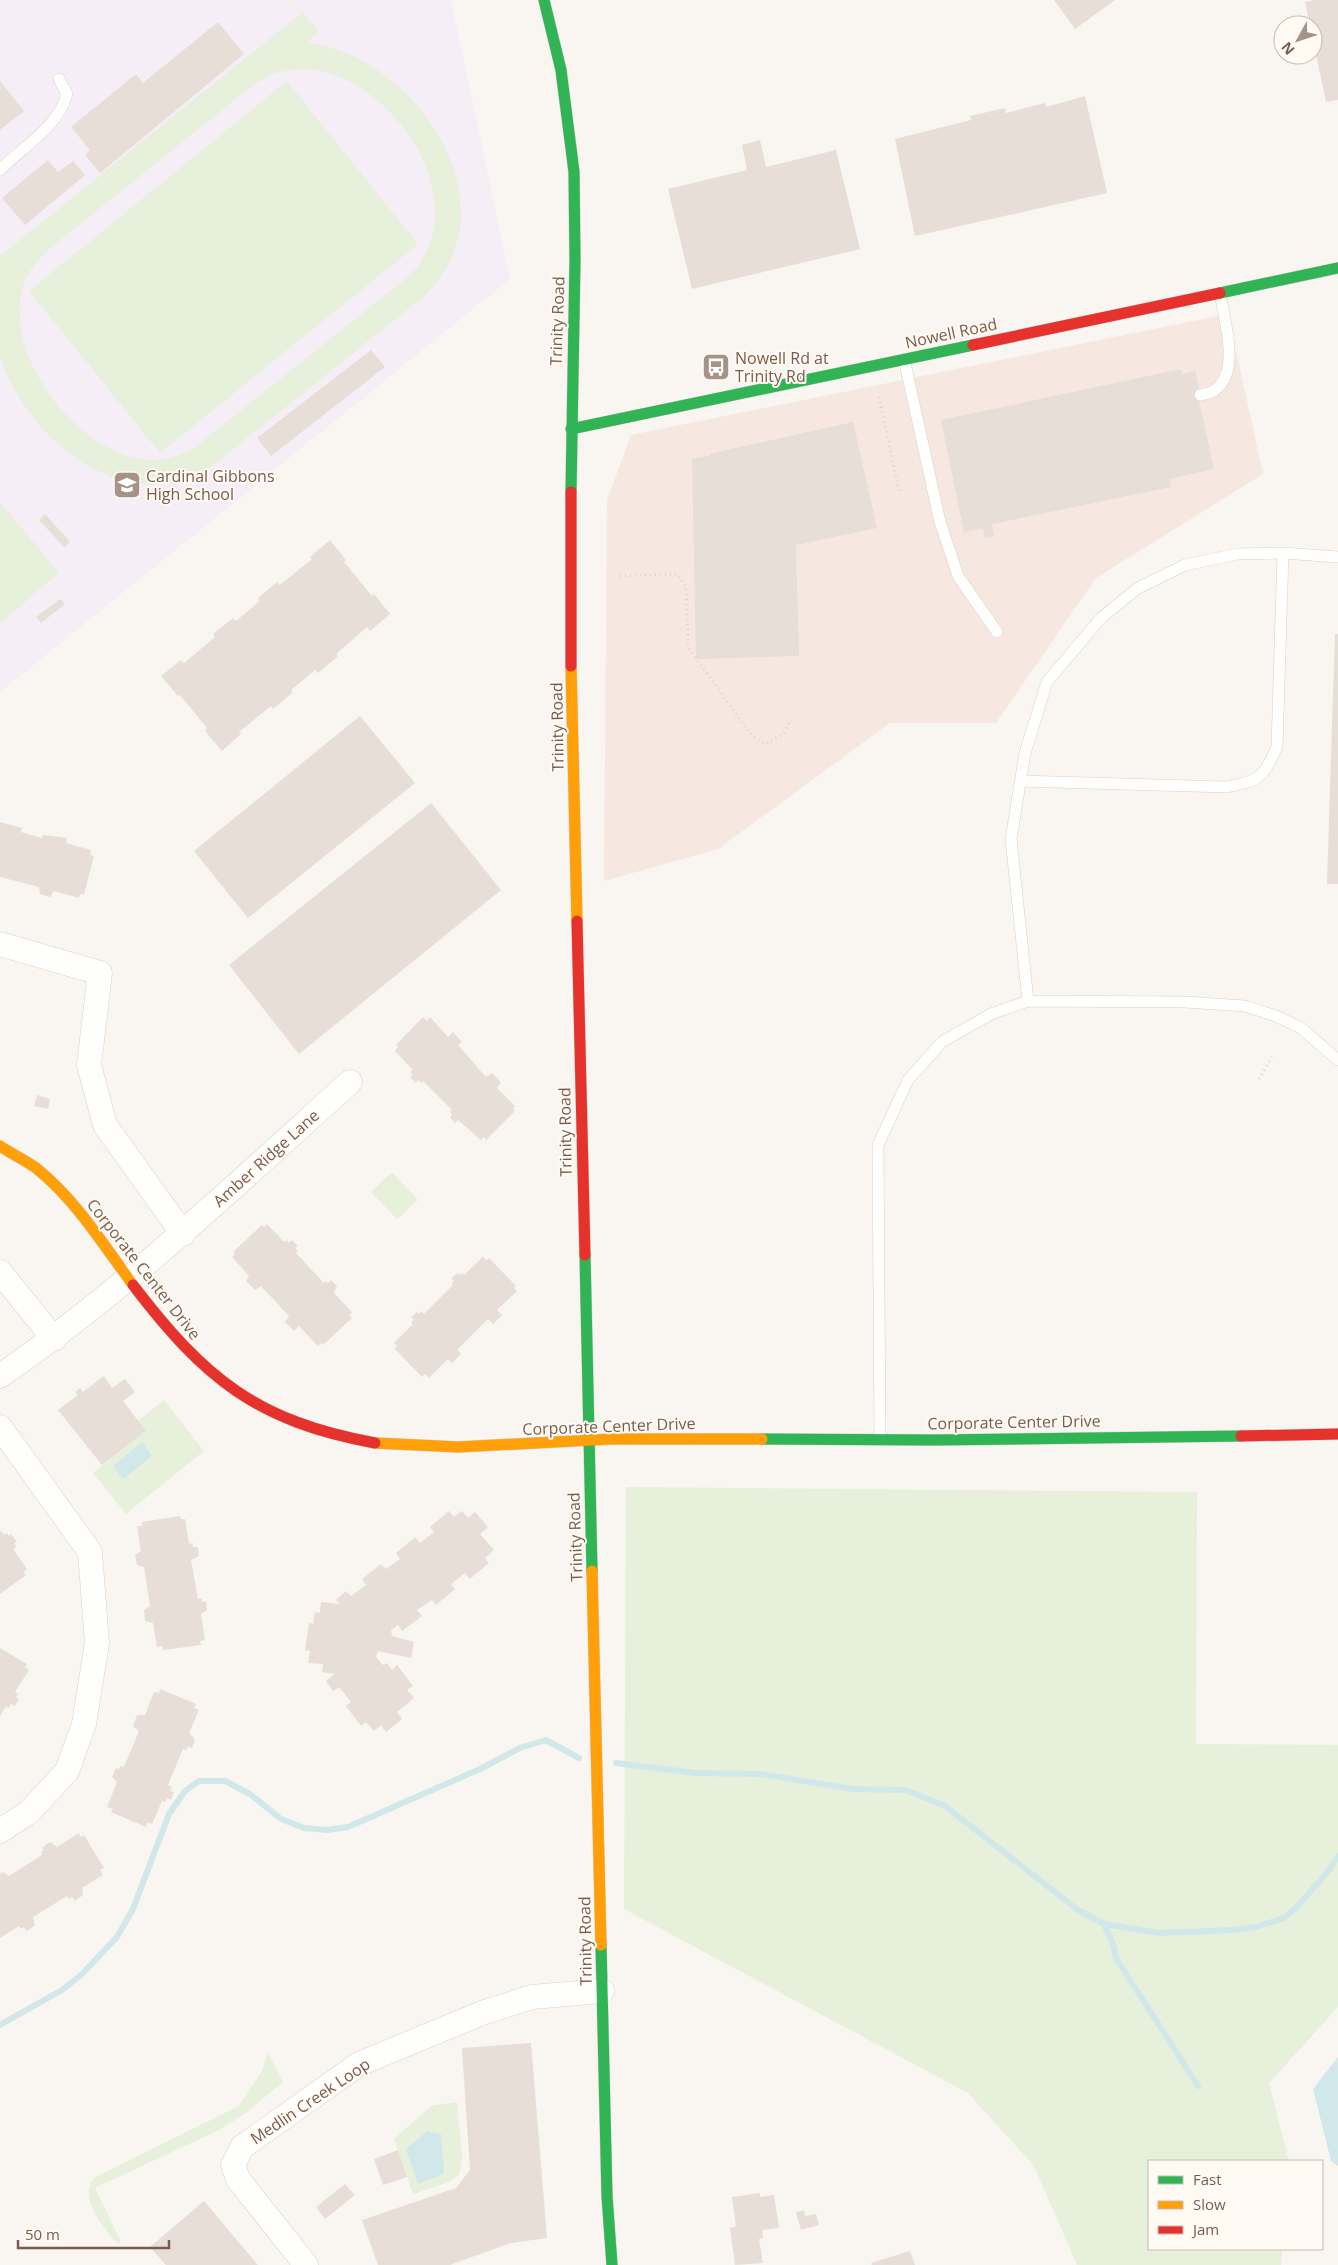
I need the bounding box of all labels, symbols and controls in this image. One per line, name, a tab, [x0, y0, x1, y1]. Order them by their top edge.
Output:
north arrow	[1273, 15, 1323, 65]
text: N	[1277, 38, 1299, 59]
street label: Trinity Road	[544, 276, 570, 366]
street label: Nowell Road	[903, 313, 999, 353]
place label: Nowell Rd at Trinity Rd	[735, 347, 829, 387]
bus stop icon: Nowell Rd at Trinity Rd	[701, 352, 731, 382]
place label: Cardinal Gibbons High School	[146, 465, 275, 505]
school or university icon: Cardinal Gibbons High School	[112, 470, 142, 500]
street label: Trinity Road	[545, 682, 569, 772]
street label: Trinity Road	[553, 1087, 577, 1177]
street label: Amber Ridge Lane	[208, 1104, 324, 1212]
street label: Corporate Center Drive	[82, 1194, 206, 1344]
street label: Corporate Center Drive	[927, 1409, 1101, 1435]
street label: Corporate Center Drive	[522, 1412, 696, 1440]
street label: Trinity Road	[562, 1492, 588, 1582]
street label: Trinity Road	[573, 1896, 597, 1986]
street label: Medlin Creek Loop	[246, 2053, 374, 2149]
legend	[1148, 2160, 1323, 2250]
text: Fast	[1193, 2169, 1222, 2189]
text: Slow	[1193, 2194, 1226, 2214]
scale bar	[18, 2218, 169, 2250]
text: Jam	[1191, 2219, 1219, 2239]
text: 50 m	[25, 2224, 60, 2244]

